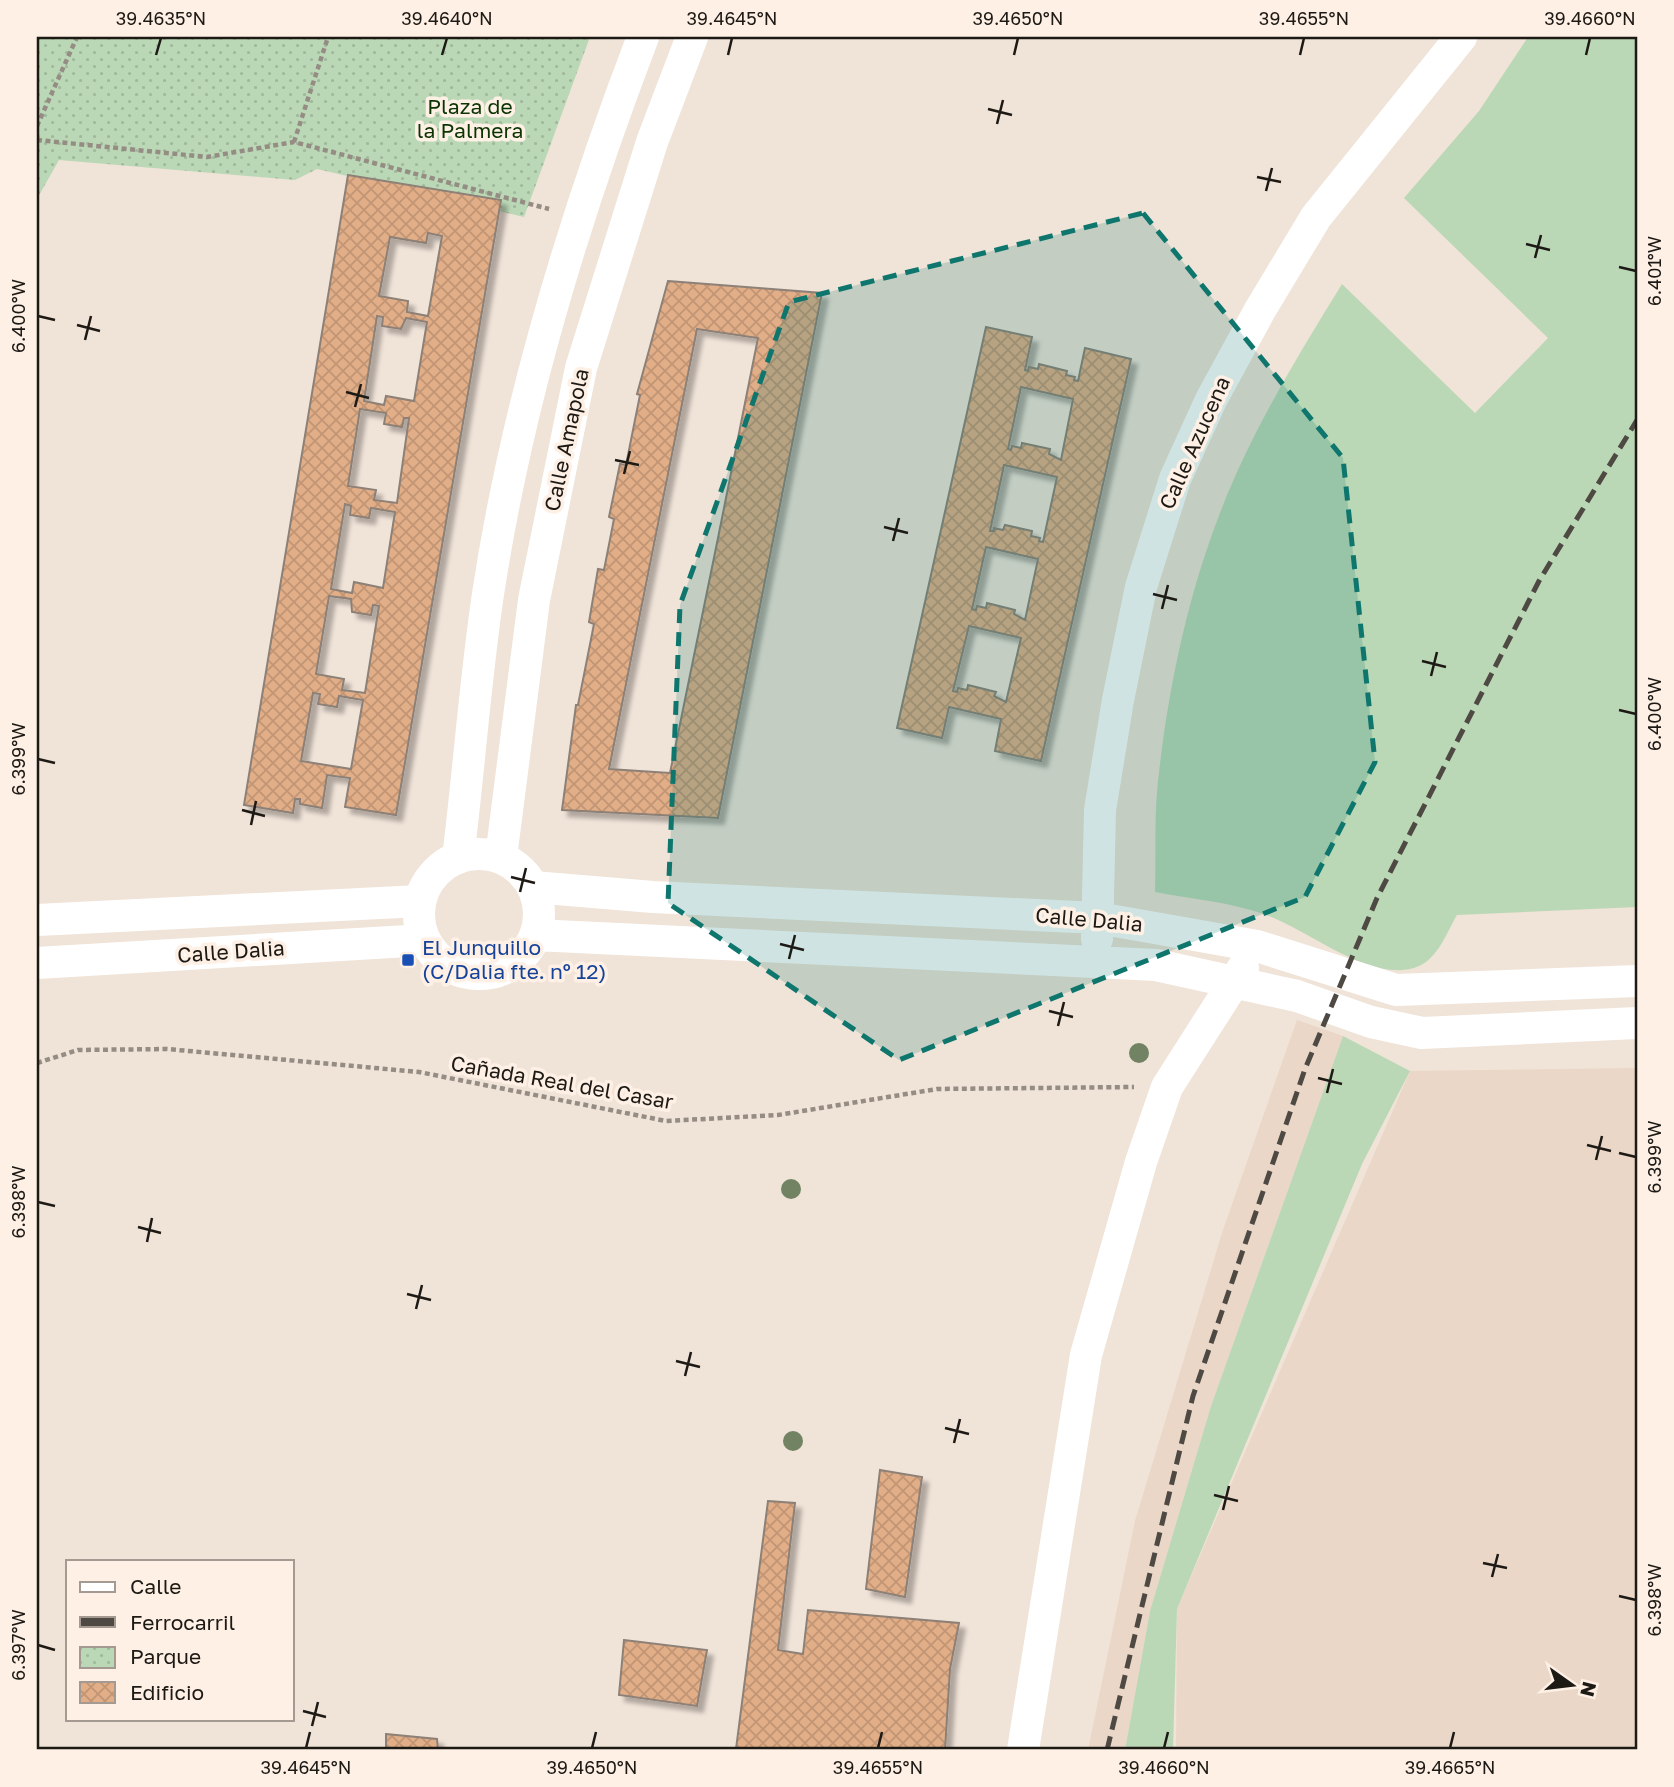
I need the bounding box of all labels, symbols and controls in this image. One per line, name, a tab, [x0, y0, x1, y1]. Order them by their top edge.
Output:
text: 39.4635°N	[116, 7, 206, 29]
text: 39.4640°N	[401, 7, 493, 29]
text: 39.4645°N	[687, 7, 777, 29]
text: 39.4650°N	[973, 7, 1064, 29]
text: 39.4655°N	[1259, 7, 1349, 29]
text: 39.4660°N	[1544, 7, 1636, 29]
park label: Plaza de la Palmera	[417, 93, 523, 143]
text: 6.401°W	[1643, 236, 1665, 306]
text: 6.400°W	[7, 279, 29, 353]
street label: Calle Amapola	[538, 366, 594, 514]
street label: Calle Azucena	[1153, 372, 1235, 513]
text: 6.400°W	[1643, 677, 1665, 751]
text: 6.399°W	[7, 723, 29, 795]
street label: Calle Dalia	[1034, 901, 1144, 937]
street label: Calle Dalia	[176, 934, 286, 968]
place label: El Junquillo (C/Dalia fte. nº 12)	[422, 934, 606, 984]
marker: El Junquillo (C/Dalia fte. nº 12)	[400, 952, 416, 968]
street label: Cañada Real del Casar	[449, 1050, 675, 1114]
text: 6.399°W	[1643, 1121, 1665, 1193]
text: 6.398°W	[7, 1166, 29, 1239]
legend	[66, 1560, 294, 1720]
text: 6.398°W	[1643, 1564, 1665, 1637]
text: Calle	[130, 1573, 182, 1599]
text: 6.397°W	[7, 1609, 29, 1681]
text: Ferrocarril	[130, 1609, 235, 1635]
text: Parque	[130, 1643, 201, 1669]
north arrow	[1538, 1650, 1608, 1720]
text: Edificio	[130, 1679, 204, 1705]
text: N	[1576, 1679, 1602, 1699]
text: 39.4645°N	[261, 1756, 351, 1778]
text: 39.4650°N	[547, 1756, 638, 1778]
text: 39.4655°N	[833, 1756, 923, 1778]
text: 39.4660°N	[1118, 1756, 1210, 1778]
text: 39.4665°N	[1405, 1756, 1495, 1778]

